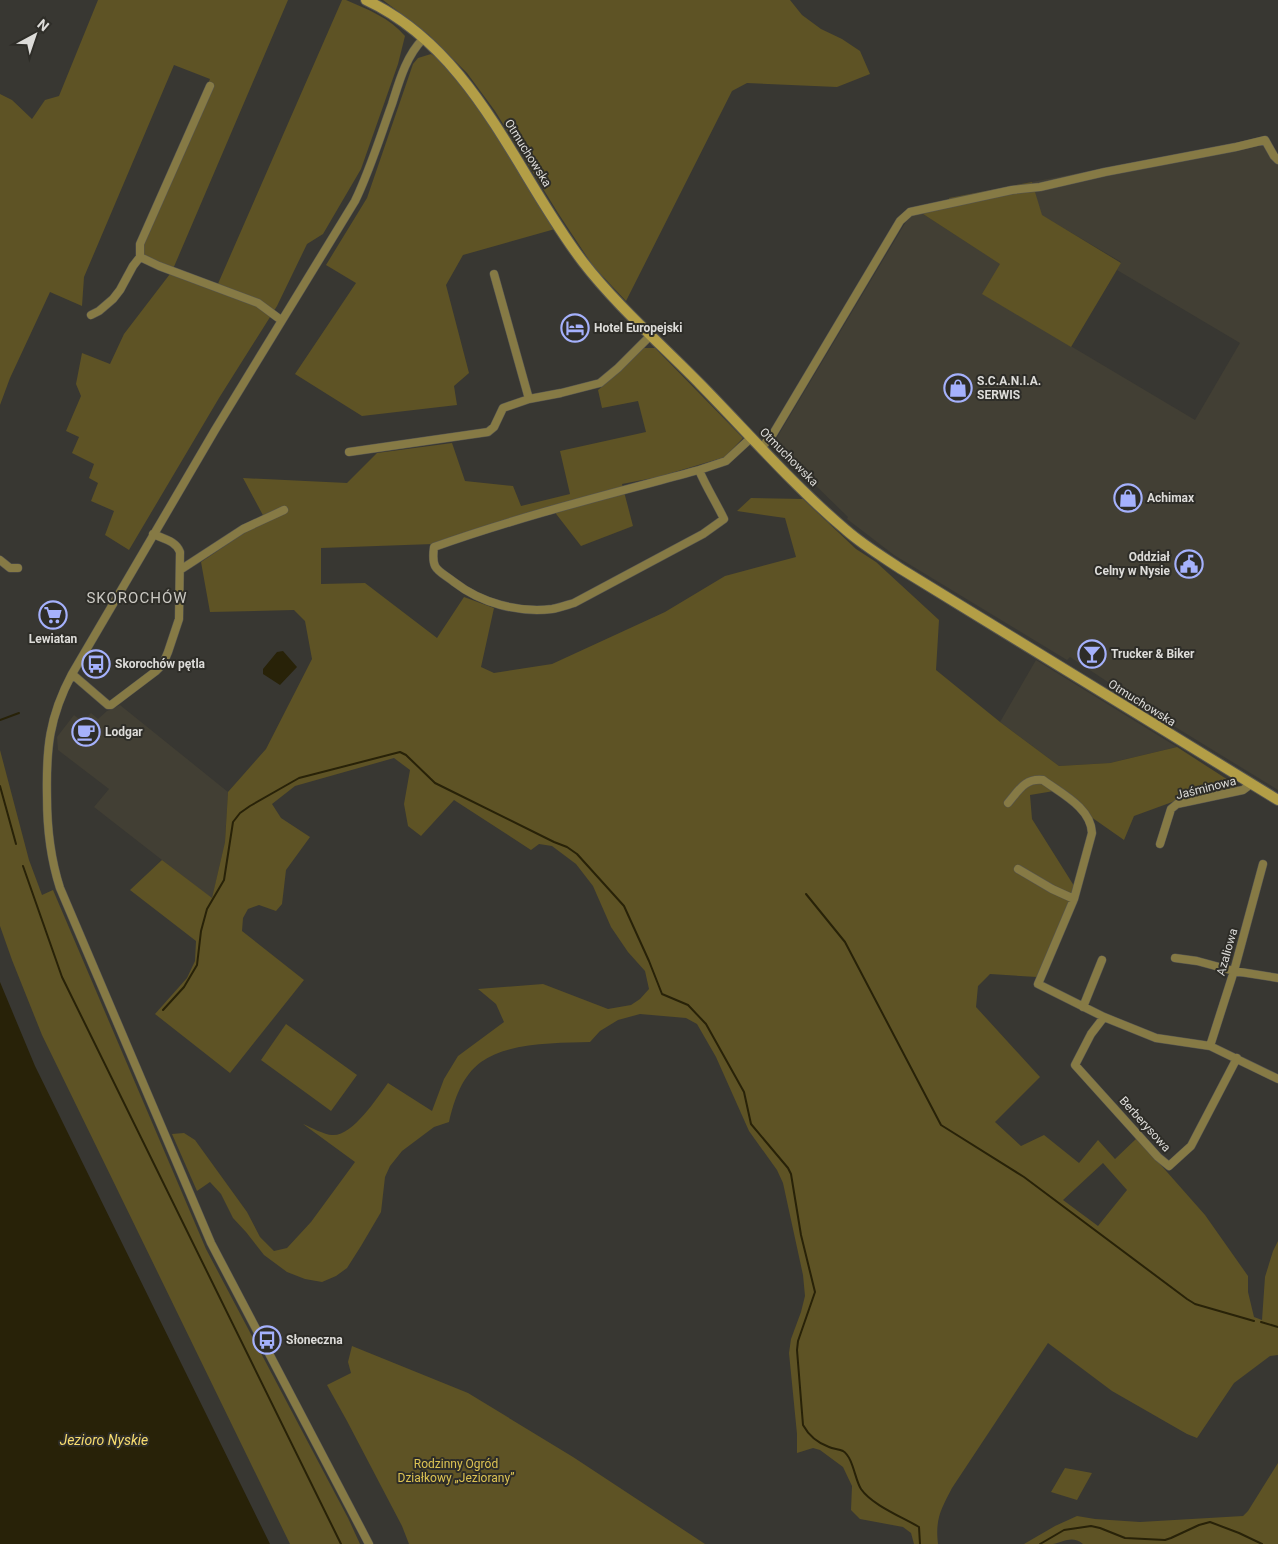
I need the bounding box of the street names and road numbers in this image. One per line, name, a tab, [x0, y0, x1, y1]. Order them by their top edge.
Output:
street label: Otmuchowska	[502, 117, 554, 189]
street label: Otmuchowska	[757, 425, 821, 489]
street label: Otmuchowska	[1106, 677, 1178, 729]
street label: Jaśminowa	[1174, 774, 1238, 802]
street label: Azaliowa	[1214, 927, 1240, 977]
street label: Berberysowa	[1117, 1094, 1173, 1154]

